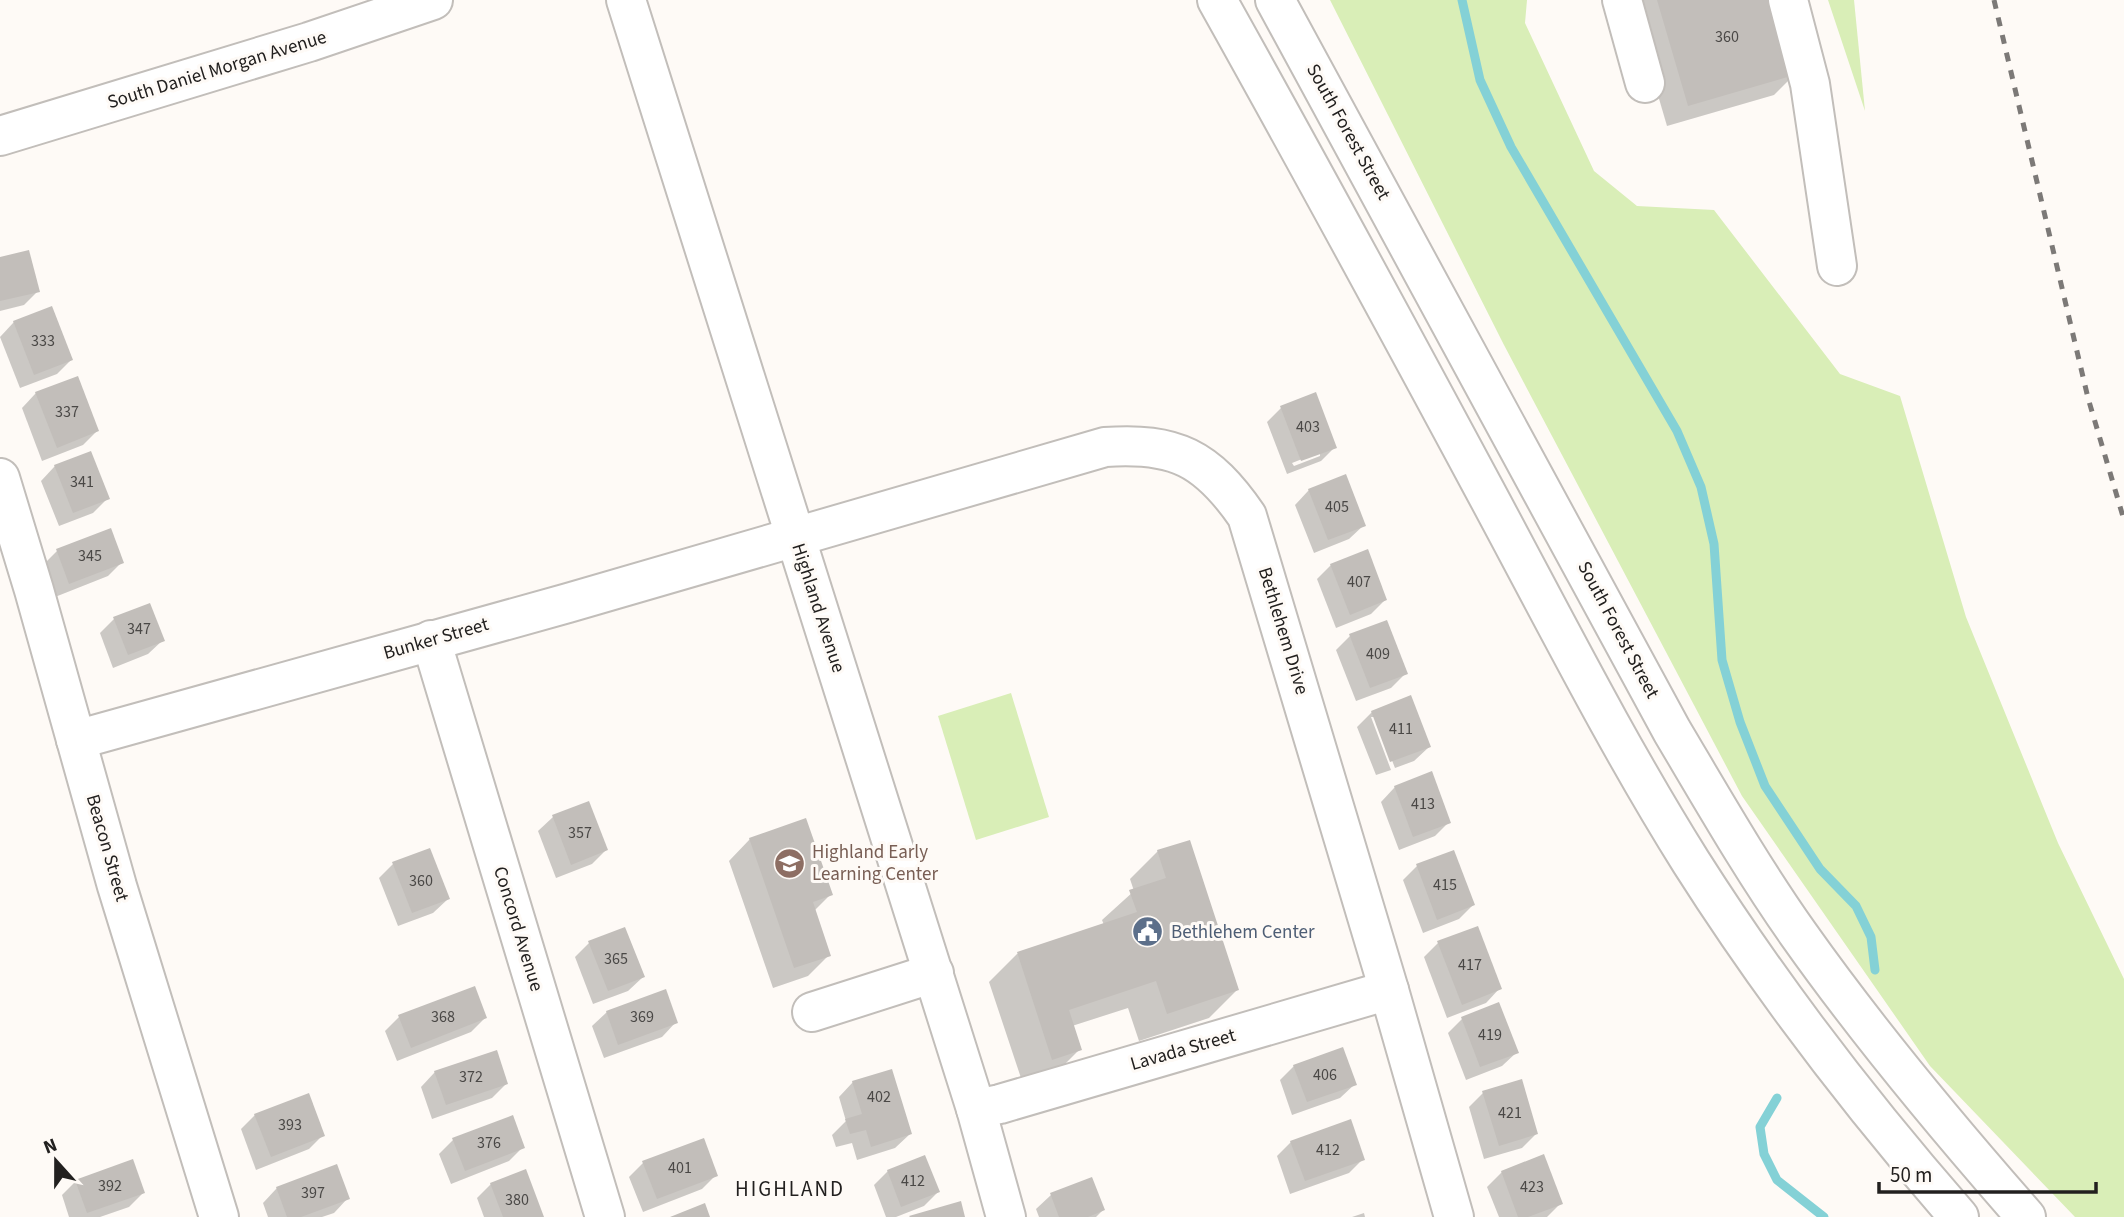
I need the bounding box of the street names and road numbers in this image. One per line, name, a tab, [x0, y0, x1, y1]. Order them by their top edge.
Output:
street label: South Daniel Morgan Avenue	[104, 24, 330, 116]
street label: South Forest Street	[1299, 59, 1397, 206]
street label: Highland Avenue	[784, 540, 852, 676]
street label: South Forest Street	[1570, 557, 1666, 704]
street label: Bethlehem Drive	[1251, 564, 1315, 698]
street label: Bunker Street	[380, 611, 492, 667]
street label: Beacon Street	[79, 791, 135, 905]
street label: Concord Avenue	[486, 863, 550, 995]
street label: Lavada Street	[1127, 1022, 1239, 1078]

